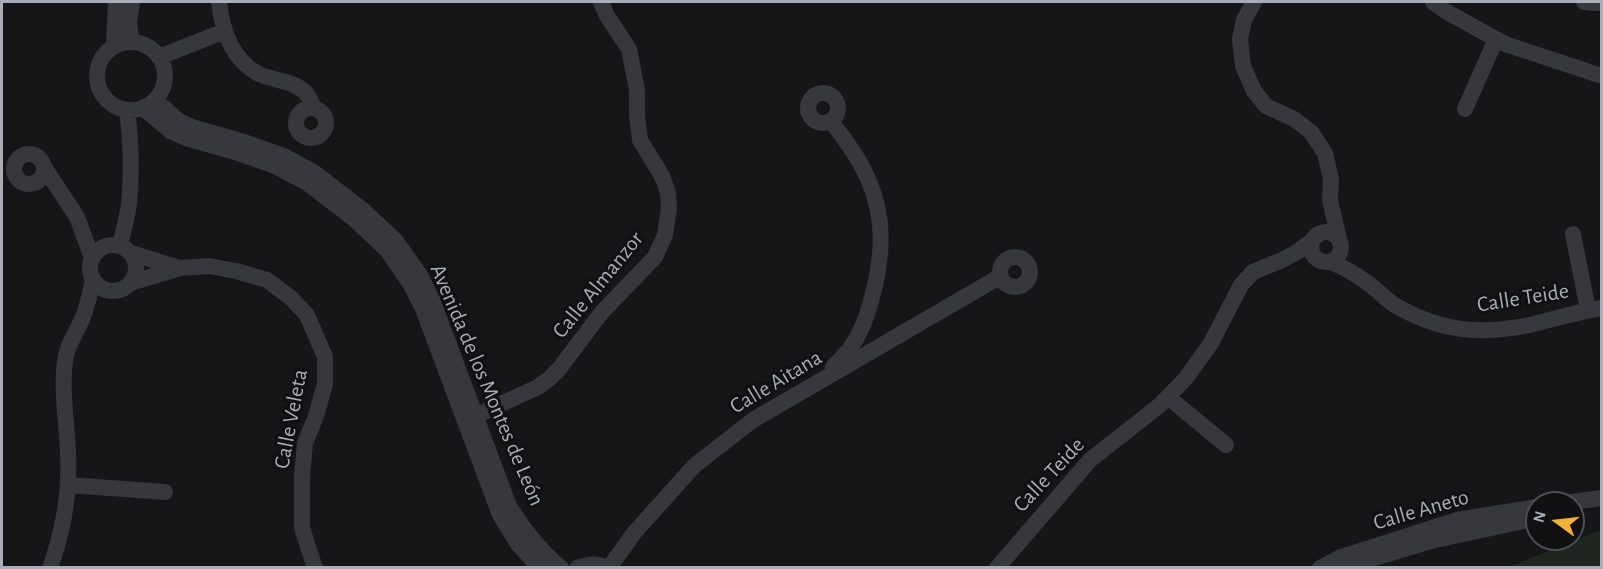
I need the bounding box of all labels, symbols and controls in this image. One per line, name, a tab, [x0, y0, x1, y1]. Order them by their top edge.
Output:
street label: Calle Almanzor	[547, 226, 649, 344]
street label: Avenida de los Montes de León	[424, 260, 550, 510]
street label: Calle Teide	[1475, 278, 1571, 318]
street label: Calle Aitana	[725, 344, 827, 420]
street label: Calle Veleta	[268, 367, 314, 471]
street label: Calle Teide	[1008, 432, 1090, 518]
street label: Calle Aneto	[1370, 484, 1472, 536]
north arrow	[1525, 491, 1585, 551]
text: N	[1530, 509, 1549, 524]

